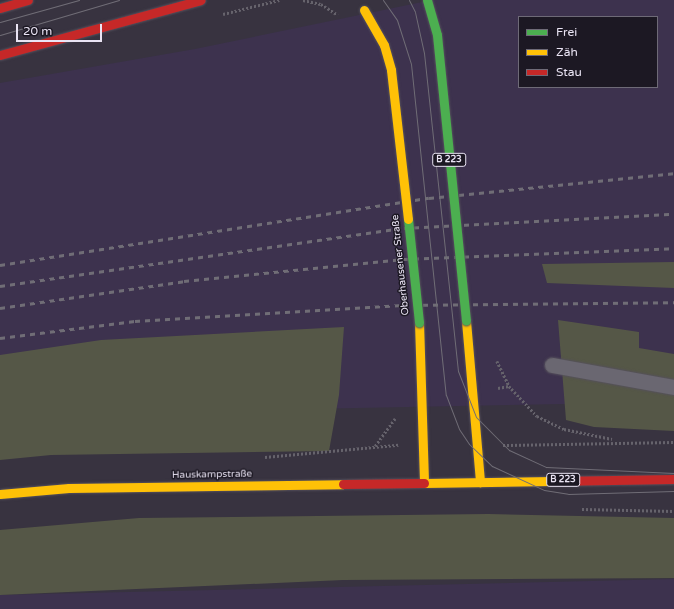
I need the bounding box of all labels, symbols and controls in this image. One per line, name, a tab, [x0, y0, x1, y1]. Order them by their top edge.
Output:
scale bar	[18, 16, 104, 42]
legend	[518, 16, 658, 88]
text: 20 m	[23, 24, 52, 38]
text: Frei	[556, 25, 577, 39]
text: Zäh	[556, 45, 578, 59]
text: Stau	[556, 65, 582, 79]
road number: B 223	[432, 153, 466, 167]
street label: Oberhausener Straße	[390, 214, 412, 316]
street label: Hauskampstraße	[172, 468, 252, 482]
road number: B 223	[546, 473, 580, 487]

